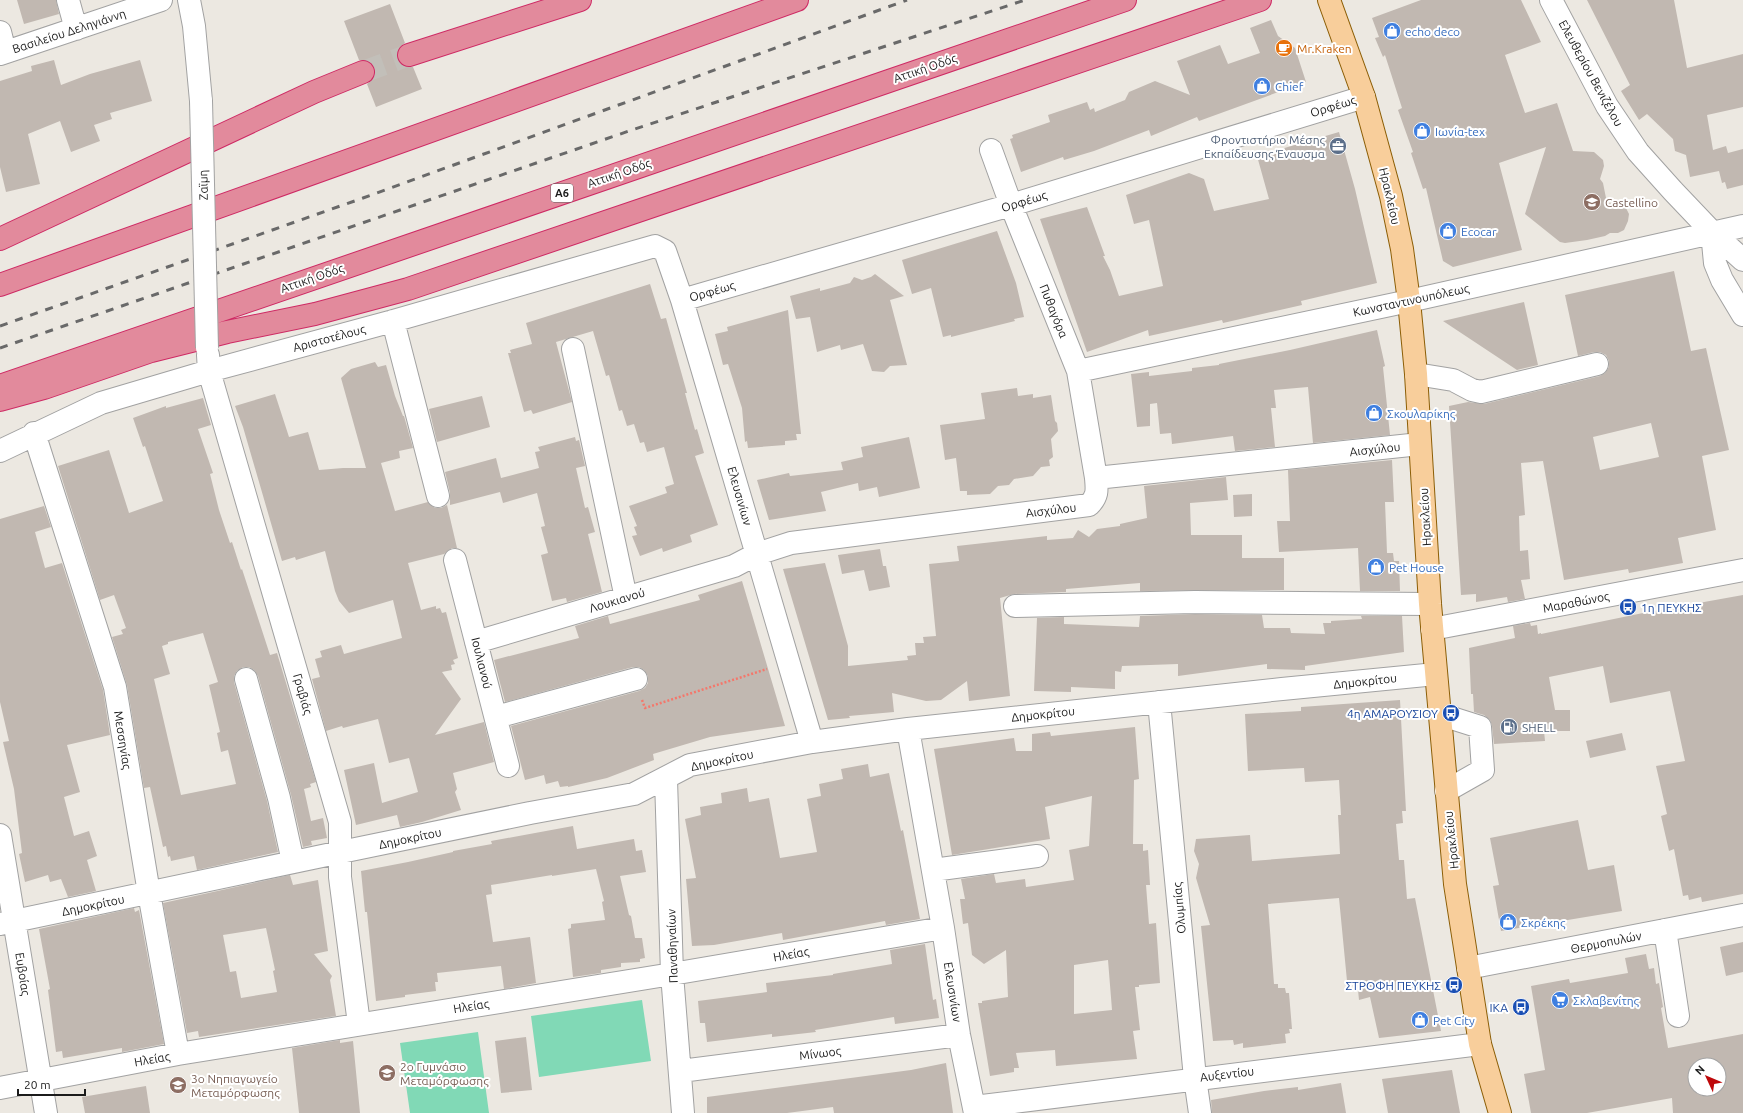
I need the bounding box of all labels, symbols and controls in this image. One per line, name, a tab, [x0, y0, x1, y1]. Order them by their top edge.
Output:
street label: Βασιλείου Δεληγιάννη	[11, 6, 127, 56]
street label: Ελευθερίου Βενιζέλου	[1556, 18, 1626, 128]
shop icon: echo deco	[1382, 21, 1402, 41]
place label: echo deco	[1405, 25, 1460, 38]
cafe icon: Mr.Kraken	[1274, 38, 1294, 58]
place label: Mr.Kraken	[1297, 42, 1352, 55]
street label: Αττική Οδός	[892, 51, 959, 86]
shop icon: Chief	[1252, 76, 1272, 96]
place label: Chief	[1275, 80, 1304, 93]
street label: Ορφέως	[1309, 93, 1358, 120]
shop icon: Ιωνία-tex	[1412, 121, 1432, 141]
place label: Ιωνία-tex	[1435, 125, 1485, 138]
place label: Φροντιστήριο Μέσης Εκπαίδευσης Έναυσμα	[1204, 133, 1326, 161]
office icon: Φροντιστήριο Μέσης Εκπαίδευσης Έναυσμα	[1328, 136, 1348, 156]
street label: Αττική Οδός	[586, 156, 653, 191]
street label: Ηρακλείου	[1377, 166, 1403, 226]
street label: Ζαϊμη	[196, 170, 210, 200]
road number: Α6	[551, 184, 573, 202]
street label: Ορφέως	[1000, 188, 1049, 215]
school or university icon: Castellino	[1582, 192, 1602, 212]
place label: Castellino	[1605, 196, 1658, 209]
shop icon: Ecocar	[1438, 221, 1458, 241]
place label: Ecocar	[1461, 225, 1497, 238]
street label: Αττική Οδός	[279, 261, 346, 296]
street label: Ορφέως	[688, 278, 737, 305]
street label: Κωνσταντινουπόλεως	[1352, 281, 1471, 320]
street label: Πυθαγόρα	[1037, 282, 1071, 340]
street label: Αριστοτέλους	[291, 322, 367, 355]
shop icon: Σκουλαρίκης	[1364, 403, 1384, 423]
place label: Σκουλαρίκης	[1387, 407, 1456, 421]
street label: Αισχύλου	[1349, 440, 1401, 458]
street label: Ελευσινίων	[725, 465, 755, 527]
street label: Ηρακλείου	[1417, 488, 1433, 546]
street label: Αισχύλου	[1025, 500, 1077, 520]
shop icon: Pet House	[1366, 557, 1386, 577]
place label: Pet House	[1389, 561, 1444, 574]
street label: Λουκιανού	[588, 585, 646, 615]
street label: Μαραθώνος	[1542, 589, 1611, 616]
bus stop icon: 1η ΠΕΥΚΗΣ	[1618, 597, 1638, 617]
place label: 1η ΠΕΥΚΗΣ	[1641, 601, 1702, 614]
street label: Ιουλιανού	[469, 636, 495, 690]
street label: Δημοκρίτου	[1333, 671, 1397, 691]
street label: Γραβιάς	[290, 672, 315, 717]
bus stop icon: 4η ΑΜΑΡΟΥΣΙΟΥ	[1441, 703, 1461, 723]
street label: Δημοκρίτου	[1011, 704, 1075, 724]
place label: 4η ΑΜΑΡΟΥΣΙΟΥ	[1347, 707, 1438, 720]
street label: Μεσσηνίας	[111, 710, 134, 771]
fuel station icon: SHELL	[1499, 717, 1519, 737]
place label: SHELL	[1522, 721, 1556, 734]
street label: Δημοκρίτου	[689, 747, 755, 773]
street label: Ηρακλείου	[1442, 810, 1460, 870]
street label: Δημοκρίτου	[377, 825, 443, 851]
street label: Ολυμπίας	[1170, 881, 1189, 934]
street label: Δημοκρίτου	[60, 892, 126, 918]
street label: Παναθηναίων	[664, 908, 680, 983]
shop icon: Σκρέκης	[1498, 912, 1518, 932]
place label: Σκρέκης	[1521, 916, 1566, 930]
street label: Θερμοπυλών	[1570, 929, 1643, 955]
street label: Ηλείας	[772, 944, 811, 965]
street label: Ευβοίας	[12, 951, 33, 997]
street label: Ελευσινίων	[942, 961, 964, 1023]
bus stop icon: ΣΤΡΟΦΗ ΠΕΥΚΗΣ	[1444, 975, 1464, 995]
place label: ΣΤΡΟΦΗ ΠΕΥΚΗΣ	[1345, 979, 1441, 992]
supermarket icon: Σκλαβενίτης	[1550, 990, 1570, 1010]
place label: Σκλαβενίτης	[1573, 994, 1639, 1008]
street label: Ηλείας	[452, 997, 491, 1016]
bus stop icon: ΙΚΑ	[1511, 997, 1531, 1017]
place label: ΙΚΑ	[1489, 1001, 1508, 1014]
shop icon: Pet City	[1410, 1010, 1430, 1030]
place label: Pet City	[1433, 1014, 1475, 1027]
street label: Μίνωος	[798, 1044, 842, 1063]
street label: Ηλείας	[133, 1049, 172, 1070]
north arrow	[1687, 1057, 1727, 1097]
place label: 2ο Γυμνάσιο Μεταμόρφωσης	[400, 1060, 489, 1088]
school or university icon: 2ο Γυμνάσιο Μεταμόρφωσης	[377, 1063, 397, 1083]
text: N	[1693, 1063, 1707, 1077]
street label: Αυξεντίου	[1199, 1064, 1255, 1085]
scale bar	[18, 1071, 85, 1097]
place label: 3ο Νηπιαγωγείο Μεταμόρφωσης	[191, 1072, 280, 1100]
school or university icon: 3ο Νηπιαγωγείο Μεταμόρφωσης	[168, 1075, 188, 1095]
text: 20 m	[24, 1078, 51, 1091]

